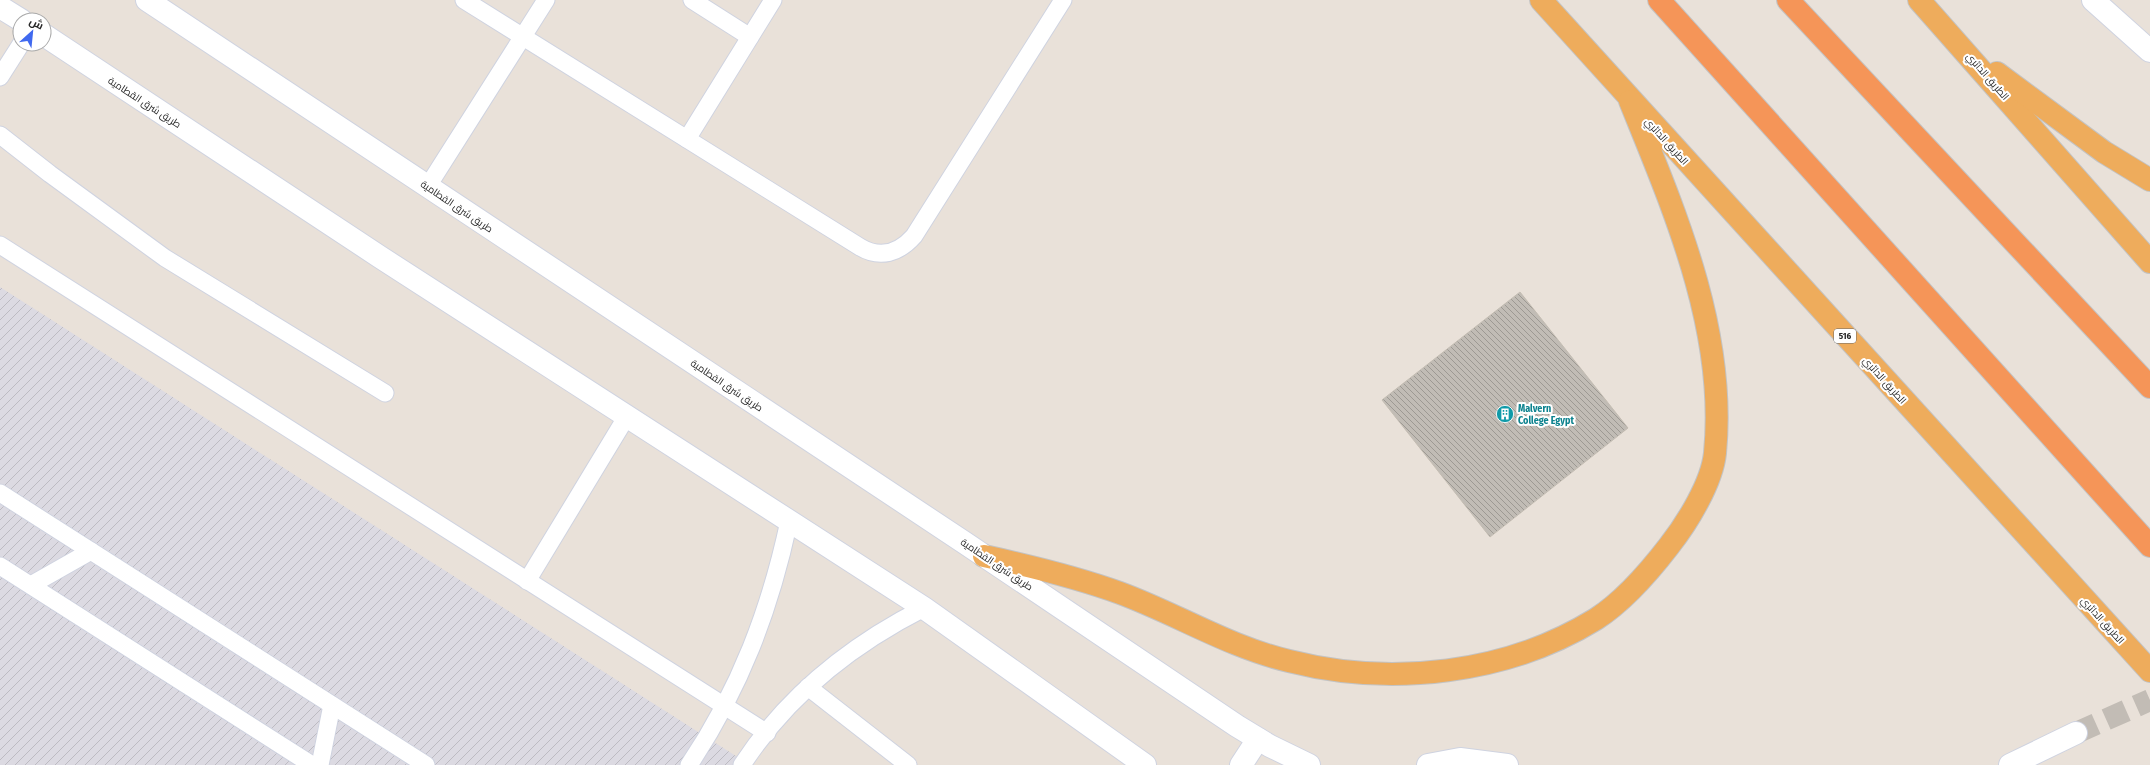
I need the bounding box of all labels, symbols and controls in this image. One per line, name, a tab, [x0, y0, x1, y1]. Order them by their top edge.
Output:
north arrow	[12, 12, 52, 52]
text: ش	[27, 15, 46, 33]
street label: الطريق الدائري	[1963, 51, 2011, 103]
street label: طريق شرق القطامية	[106, 75, 183, 131]
street label: الطريق الدائري	[1641, 116, 1690, 168]
street label: طريق شرق القطامية	[418, 178, 495, 235]
road number: 516	[1834, 329, 1856, 343]
street label: الطريق الدائري	[1859, 355, 1908, 407]
street label: طريق شرق القطامية	[688, 357, 765, 414]
place label: Malvern College Egypt	[1518, 403, 1574, 427]
building icon: Malvern College Egypt	[1495, 404, 1515, 424]
street label: طريق شرق القطامية	[958, 536, 1035, 593]
street label: الطريق الدائري	[2077, 595, 2126, 647]

